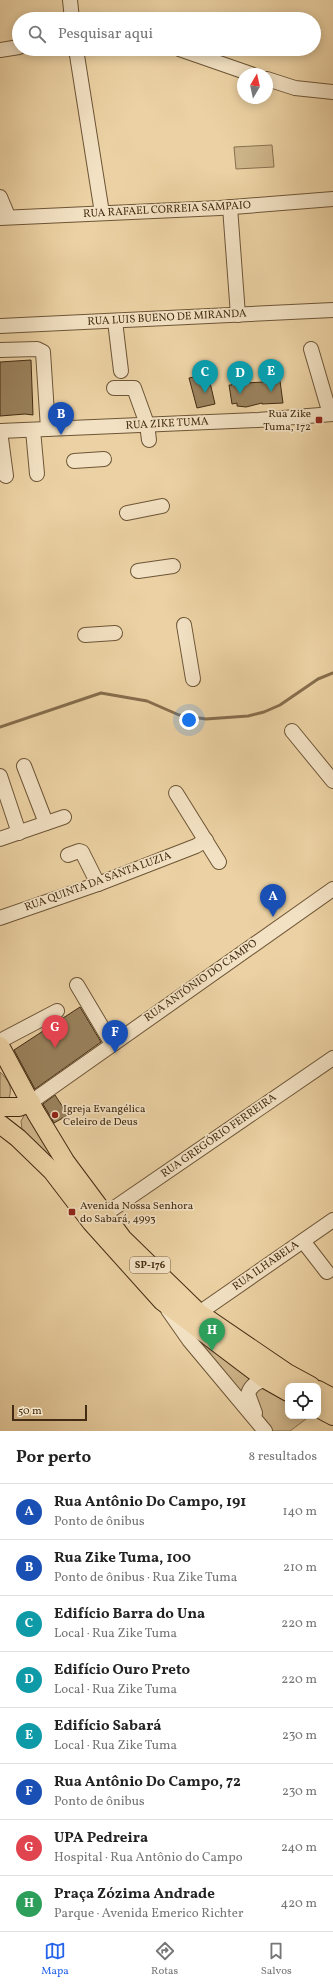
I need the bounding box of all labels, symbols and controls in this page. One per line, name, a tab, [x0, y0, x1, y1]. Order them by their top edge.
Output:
search box	[12, 12, 321, 56]
icon: search	[26, 23, 48, 45]
text: Pesquisar aqui	[58, 24, 153, 45]
north arrow	[237, 68, 273, 104]
street label: RUA RAFAEL CORREIA SAMPAIO	[83, 198, 251, 222]
street label: RUA LUIS BUENO DE MIRANDA	[87, 306, 247, 330]
pin: E	[258, 359, 284, 392]
pin: C	[192, 360, 218, 393]
pin: D	[227, 361, 253, 394]
pin: B	[48, 402, 74, 435]
place label: Rua Zike Tuma, 172	[263, 407, 311, 435]
street label: RUA ZIKE TUMA	[125, 414, 209, 434]
marker: Rua Zike Tuma, 172	[314, 415, 324, 425]
your location	[179, 710, 199, 730]
street label: RUA QUINTA DA SANTA LUZIA	[23, 848, 174, 916]
pin: A	[260, 884, 286, 917]
street label: RUA ANTÔNIO DO CAMPO	[142, 936, 260, 1026]
pin: G	[42, 1015, 68, 1048]
pin: F	[102, 1020, 128, 1053]
street label: RUA GREGÓRIO FERREIRA	[158, 1090, 280, 1182]
place label: Igreja Evangélica Celeiro de Deus	[63, 1102, 146, 1130]
marker: Igreja Evangélica Celeiro de Deus	[50, 1110, 60, 1120]
place label: Avenida Nossa Senhora do Sabará, 4993	[80, 1199, 194, 1227]
marker: Avenida Nossa Senhora do Sabará, 4993	[67, 1207, 77, 1217]
street label: RUA ILHABELA	[230, 1237, 302, 1294]
road number: SP-176	[130, 1257, 170, 1273]
pin: H	[199, 1318, 225, 1351]
map controls	[285, 1383, 321, 1419]
button: locate	[285, 1383, 321, 1419]
scale bar	[12, 1403, 87, 1422]
text: 50 m	[18, 1404, 42, 1419]
text: Por perto	[16, 1446, 91, 1469]
text: 8 resultados	[249, 1448, 317, 1466]
text: Rua Antônio Do Campo, 191	[54, 1492, 246, 1513]
text: A	[24, 1503, 34, 1521]
text: 140 m	[283, 1503, 317, 1521]
text: Ponto de ônibus	[54, 1513, 145, 1531]
text: Rua Zike Tuma, 100	[54, 1548, 191, 1569]
text: B	[25, 1559, 33, 1577]
text: 210 m	[283, 1559, 317, 1577]
text: Ponto de ônibus · Rua Zike Tuma	[54, 1569, 237, 1587]
text: Edifício Barra do Una	[54, 1604, 205, 1625]
text: C	[25, 1615, 33, 1633]
text: 220 m	[281, 1615, 317, 1633]
text: Local · Rua Zike Tuma	[54, 1625, 177, 1643]
text: Edifício Ouro Preto	[54, 1660, 190, 1681]
text: D	[24, 1671, 34, 1689]
text: 220 m	[281, 1671, 317, 1689]
text: Local · Rua Zike Tuma	[54, 1681, 177, 1699]
text: Edifício Sabará	[54, 1716, 162, 1737]
text: E	[25, 1727, 33, 1745]
text: 230 m	[282, 1727, 317, 1745]
text: Local · Rua Zike Tuma	[54, 1737, 177, 1755]
text: Rua Antônio Do Campo, 72	[54, 1772, 241, 1793]
text: F	[25, 1783, 33, 1801]
text: 230 m	[282, 1783, 317, 1801]
text: Ponto de ônibus	[54, 1793, 145, 1811]
text: UPA Pedreira	[54, 1828, 148, 1849]
text: G	[24, 1839, 34, 1857]
text: 240 m	[281, 1839, 317, 1857]
text: Hospital · Rua Antônio do Campo	[54, 1849, 243, 1867]
text: Praça Zózima Andrade	[54, 1884, 215, 1905]
text: H	[24, 1895, 34, 1913]
text: 420 m	[280, 1895, 317, 1913]
text: Parque · Avenida Emerico Richter	[54, 1905, 243, 1923]
tab: Mapa	[41, 1940, 69, 1979]
tab: Rotas	[151, 1940, 178, 1979]
tab: Salvos	[261, 1940, 292, 1979]

